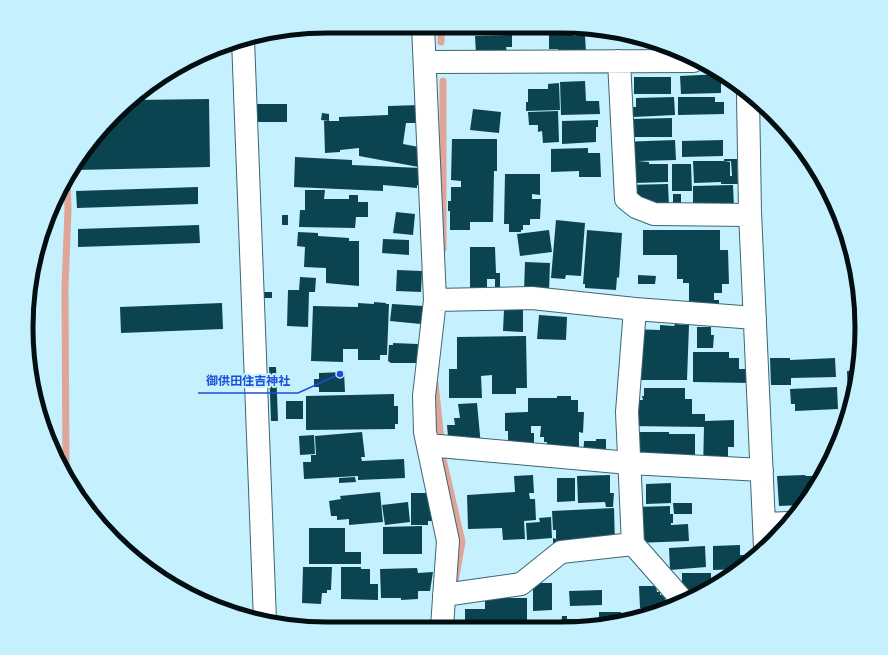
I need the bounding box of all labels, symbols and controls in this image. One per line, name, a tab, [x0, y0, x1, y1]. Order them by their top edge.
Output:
callout: 御供田住吉神社	[198, 369, 298, 393]
text: 御供田住吉神社	[206, 374, 290, 388]

